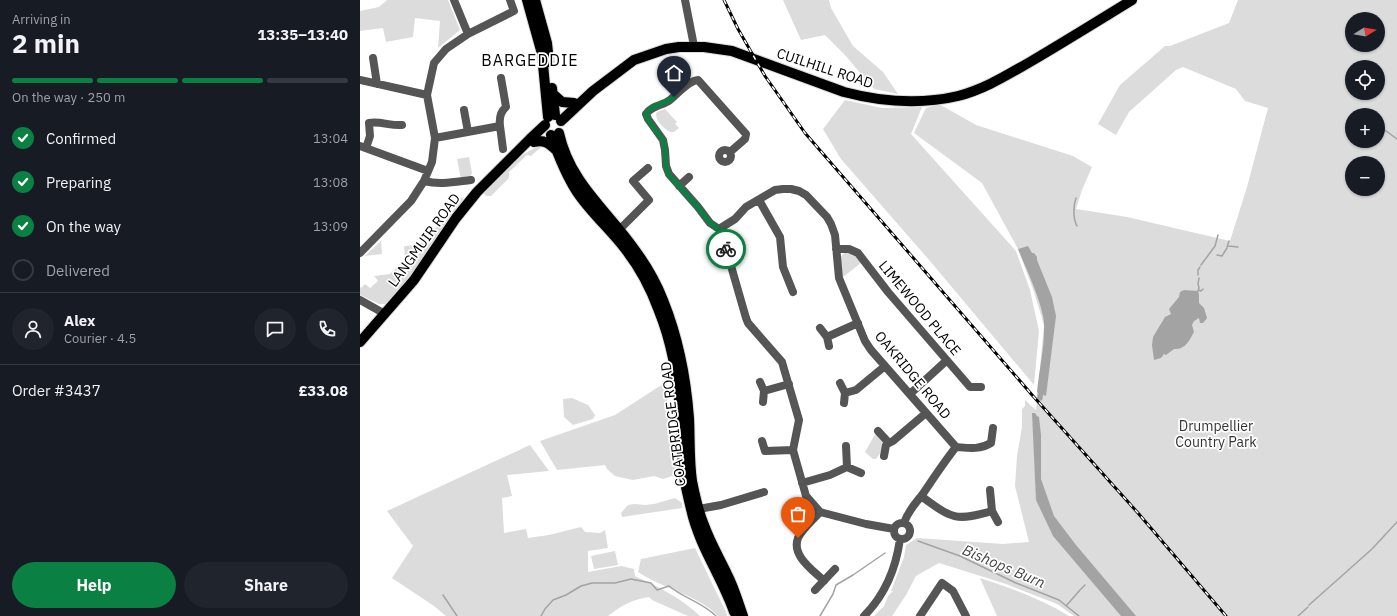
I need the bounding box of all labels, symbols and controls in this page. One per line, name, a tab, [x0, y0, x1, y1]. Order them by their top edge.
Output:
text: Arriving in	[12, 11, 71, 28]
north arrow	[1345, 12, 1385, 52]
map controls	[1345, 12, 1385, 196]
text: 13:35–13:40	[257, 25, 348, 44]
text: 2 min	[12, 26, 80, 60]
street label: CUILHILL ROAD	[774, 44, 876, 92]
district label: BARGEDDIE	[481, 50, 579, 70]
pin	[657, 56, 691, 97]
button: locate	[1345, 60, 1385, 100]
icon: home	[663, 62, 685, 84]
text: On the way · 250 m	[12, 89, 125, 106]
button: +	[1345, 108, 1385, 148]
icon: check	[12, 127, 34, 149]
text: Confirmed	[46, 129, 116, 148]
text: 13:04	[313, 130, 348, 147]
button: −	[1345, 156, 1385, 196]
icon: check	[12, 171, 34, 193]
text: Preparing	[46, 173, 111, 192]
text: 13:08	[313, 174, 348, 191]
street label: LANGMUIR ROAD	[384, 190, 464, 290]
icon: check	[12, 215, 34, 237]
text: On the way	[46, 217, 121, 236]
text: 13:09	[313, 218, 348, 235]
courier	[706, 229, 746, 269]
icon: bike	[715, 238, 737, 260]
street label: LIMEWOOD PLACE	[875, 257, 965, 359]
text: Delivered	[46, 261, 110, 280]
button: person	[12, 308, 54, 350]
button: chat	[254, 308, 296, 350]
button: phone	[306, 308, 348, 350]
text: Alex	[64, 311, 95, 330]
street label: OAKRIDGE ROAD	[871, 327, 955, 423]
text: Courier · 4.5	[64, 330, 136, 347]
street label: COATBRIDGE ROAD	[656, 361, 690, 487]
text: Order #3437	[12, 381, 101, 400]
text: £33.08	[299, 381, 348, 400]
park label: Drumpellier Country Park	[1175, 417, 1257, 451]
pin	[781, 497, 815, 538]
icon: bag	[787, 503, 809, 525]
water label: Bishops Burn	[960, 540, 1048, 592]
button: Help	[12, 562, 176, 608]
button: Share	[184, 562, 348, 608]

